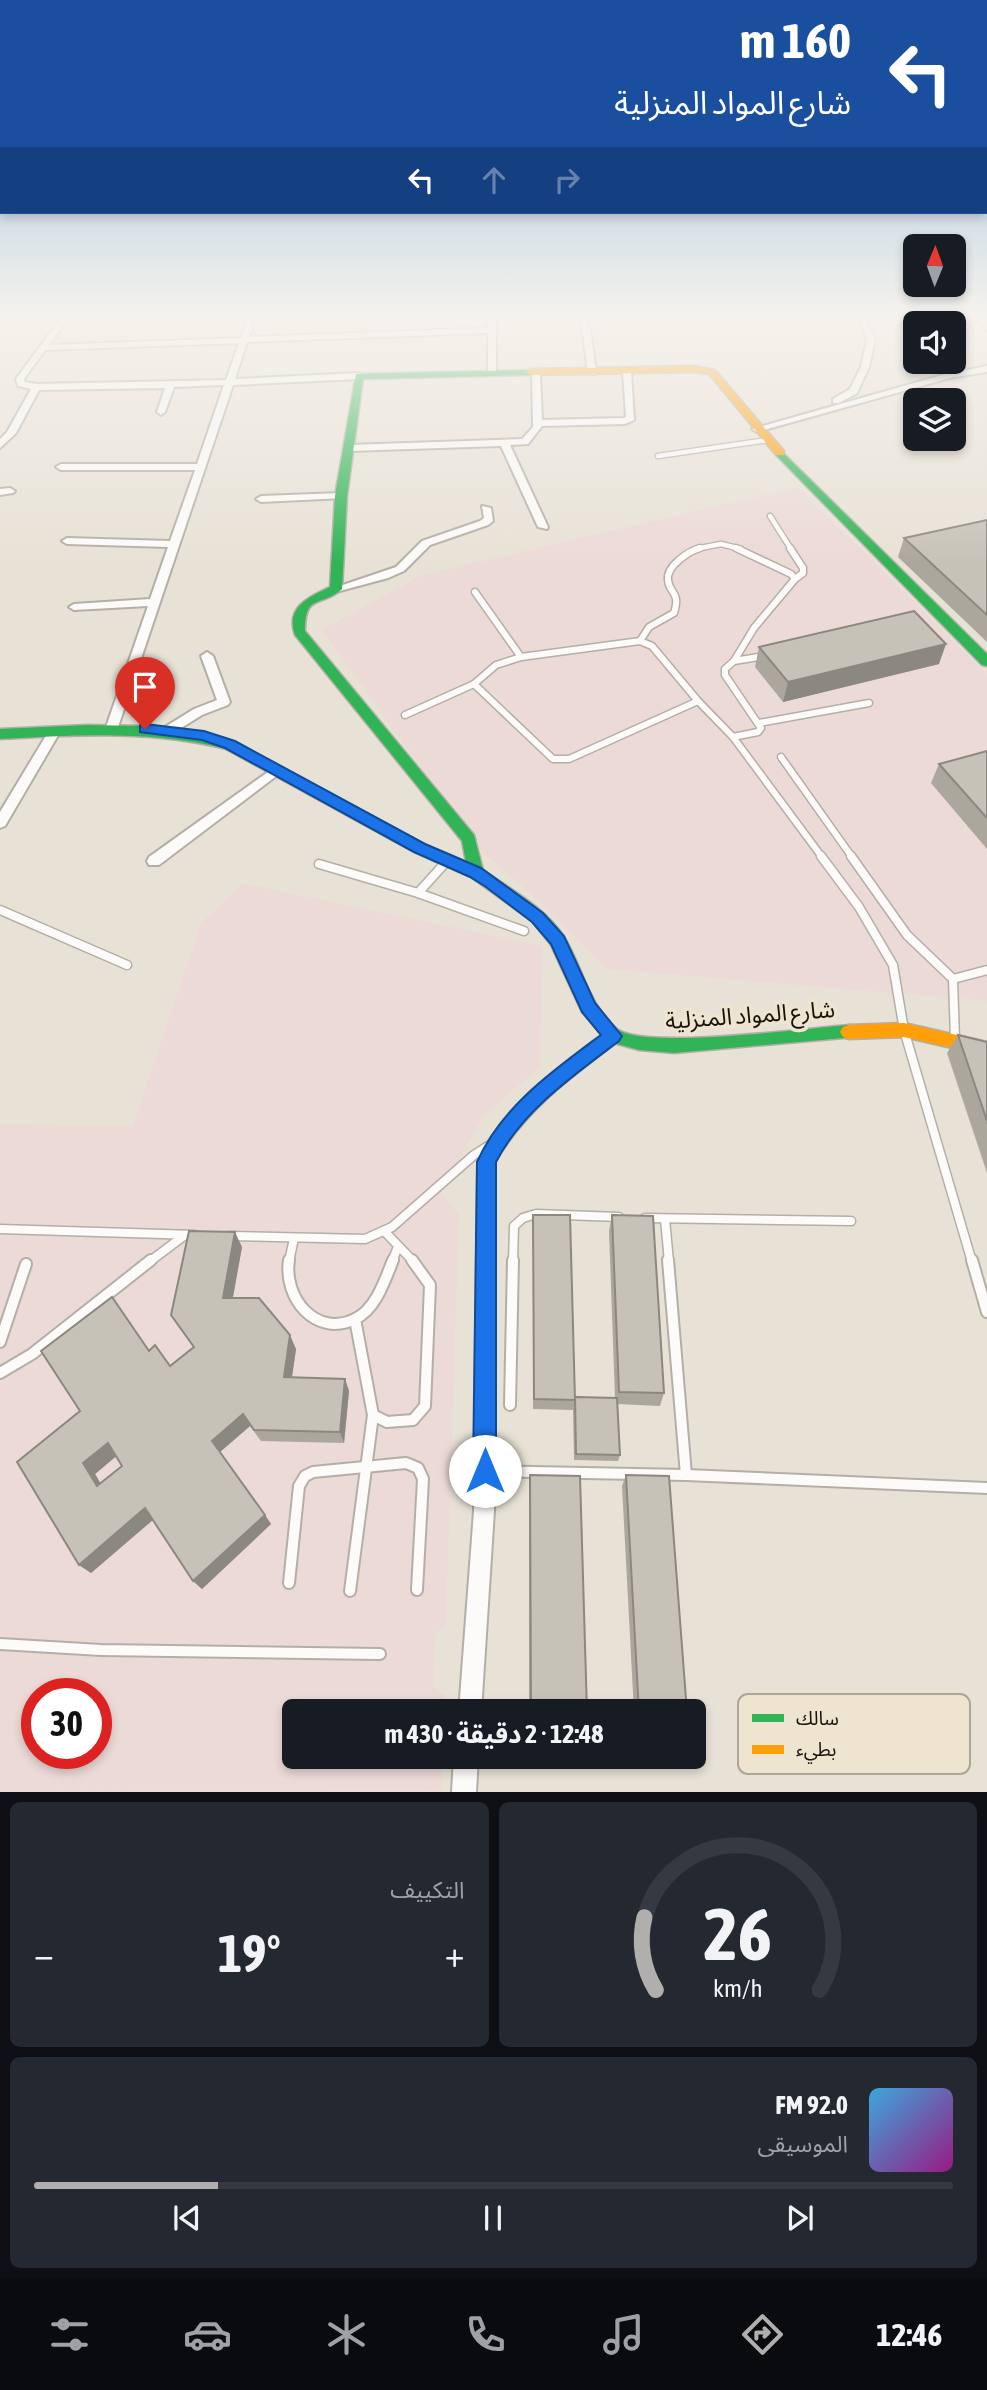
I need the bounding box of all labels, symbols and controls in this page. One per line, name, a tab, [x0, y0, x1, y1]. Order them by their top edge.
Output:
text: 160 m	[740, 12, 851, 68]
icon: left	[875, 28, 966, 119]
text: شارع المواد المنزلية	[614, 84, 851, 121]
icon: left	[402, 161, 440, 199]
icon: ahead	[475, 161, 513, 199]
icon: right	[548, 161, 586, 199]
north arrow	[903, 234, 966, 298]
map controls	[903, 234, 966, 451]
button: sound	[903, 311, 966, 374]
button: layers	[903, 388, 966, 451]
pin	[115, 657, 175, 729]
icon: arrive	[126, 668, 164, 706]
street label: شارع المواد المنزلية	[664, 996, 836, 1038]
position arrow	[448, 1434, 522, 1508]
speed limit sign: 30	[21, 1678, 112, 1769]
legend	[738, 1694, 970, 1774]
text: سالك	[796, 1707, 839, 1729]
text: 12:48 · 2 دقيقة · 430 m	[384, 1719, 604, 1749]
text: بطيء	[796, 1738, 836, 1764]
text: التكييف	[390, 1877, 465, 1903]
text: 26	[704, 1893, 772, 1976]
text: 19°	[218, 1923, 281, 1983]
text: −	[34, 1932, 54, 1975]
text: +	[445, 1932, 464, 1975]
text: km/h	[713, 1974, 763, 2002]
text: 92.0 FM	[775, 2090, 848, 2120]
text: الموسيقى	[757, 2131, 848, 2157]
icon: previous	[168, 2199, 206, 2237]
icon: pause	[474, 2199, 512, 2237]
icon: next	[781, 2199, 819, 2237]
icon: filters	[45, 2310, 94, 2359]
icon: car	[183, 2310, 232, 2359]
icon: climate	[322, 2310, 371, 2359]
icon: phone	[461, 2310, 510, 2359]
icon: music	[599, 2310, 648, 2359]
icon: directions	[738, 2310, 787, 2359]
text: 12:46	[876, 2316, 942, 2353]

